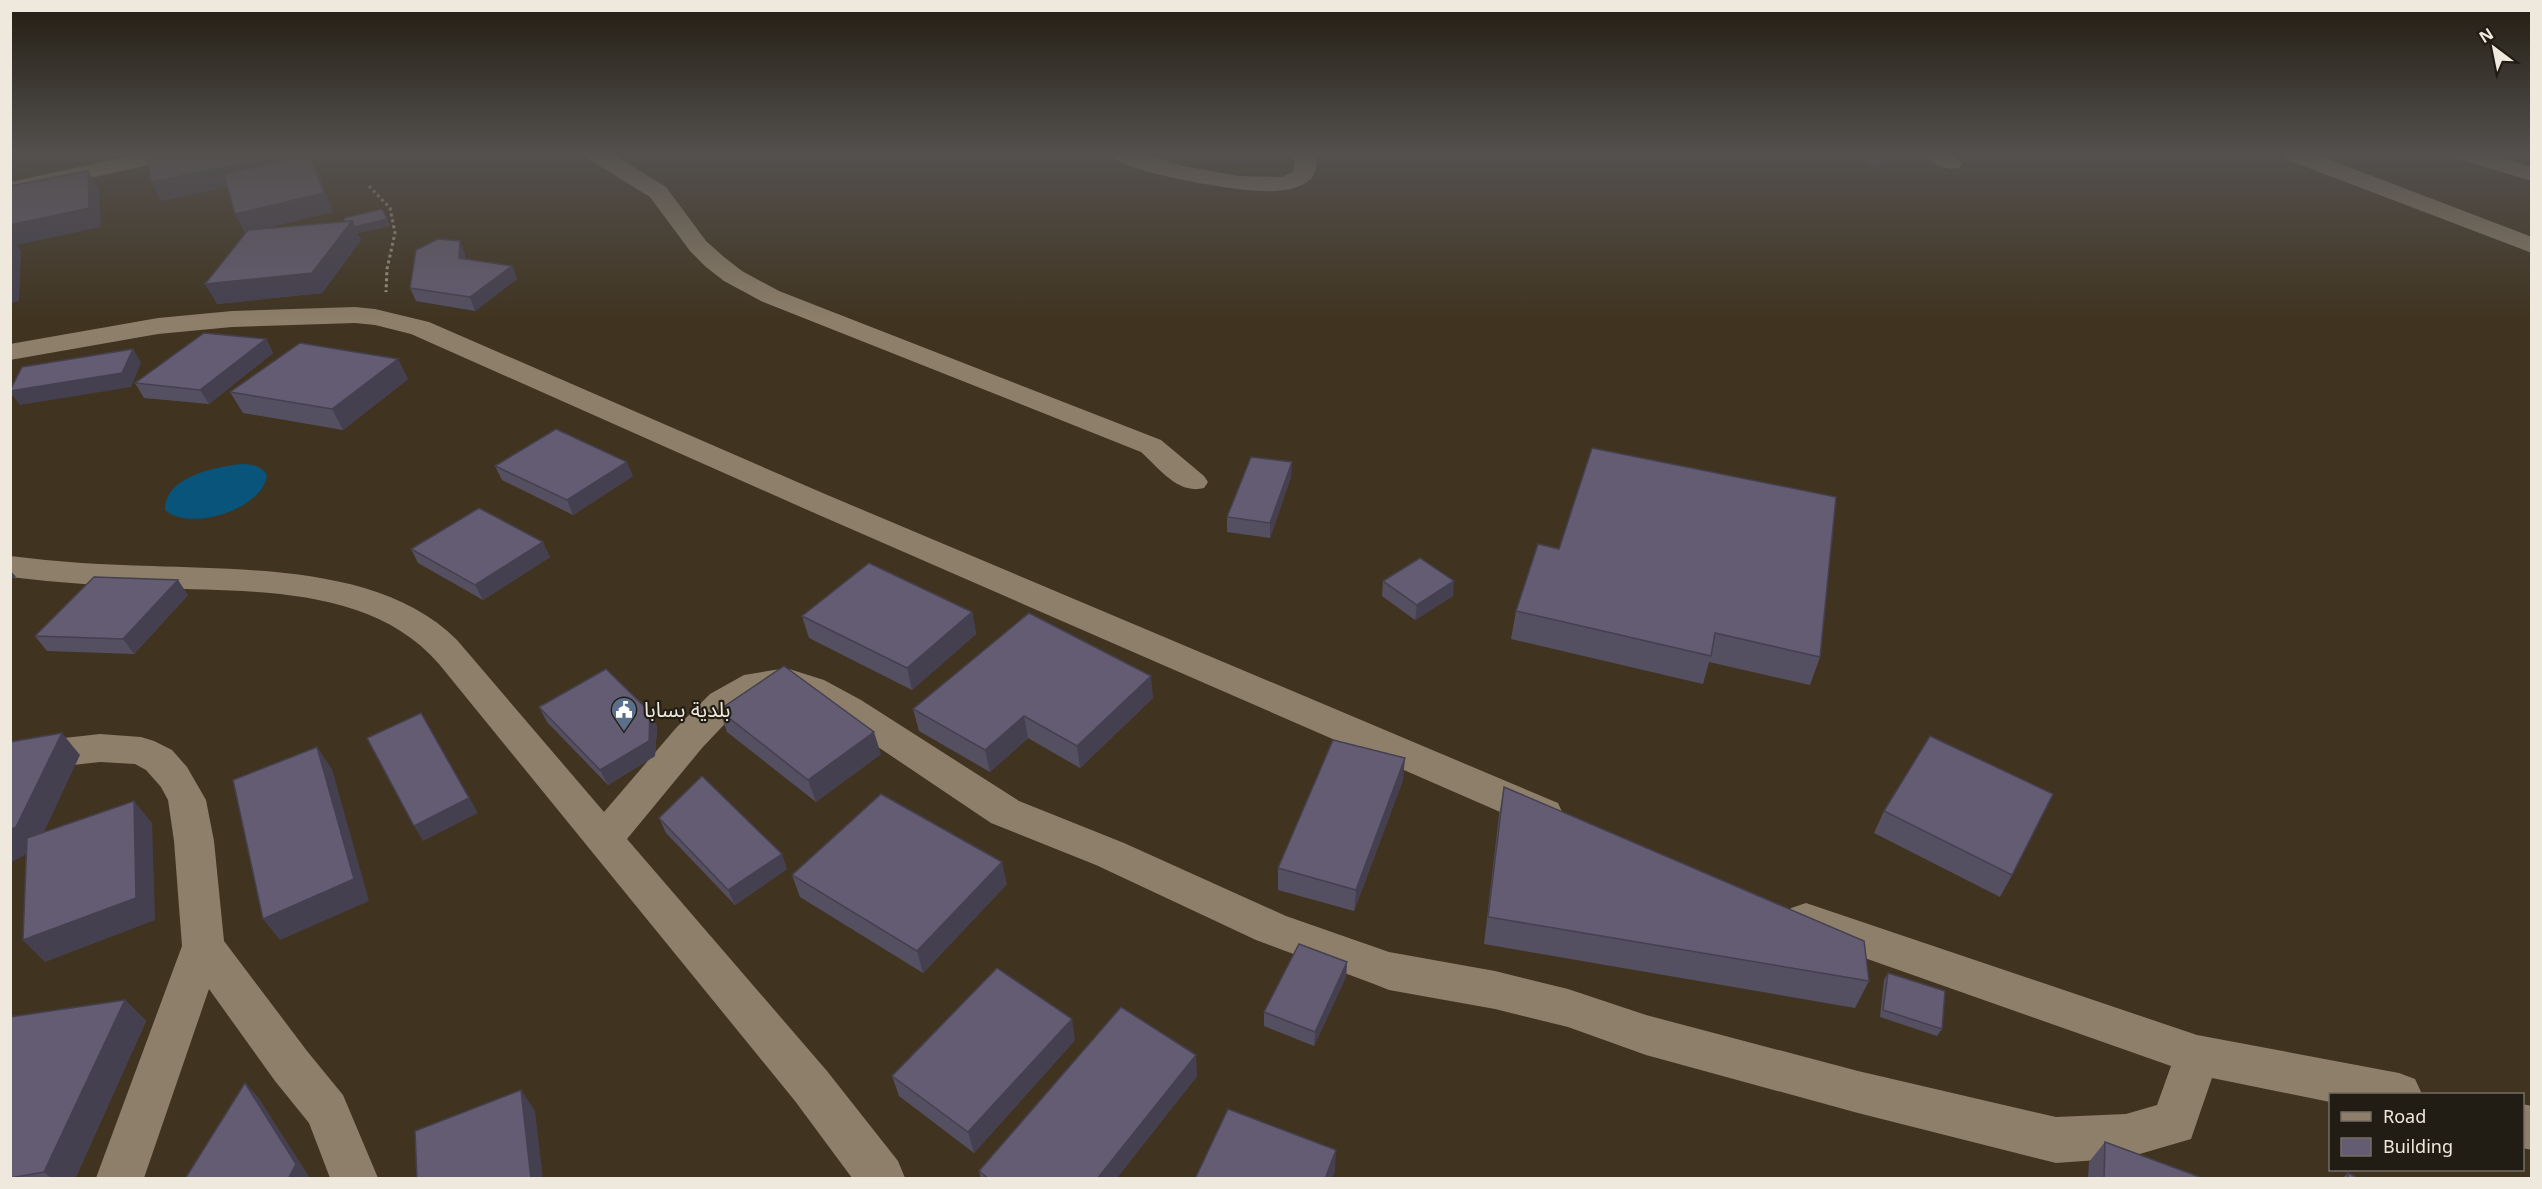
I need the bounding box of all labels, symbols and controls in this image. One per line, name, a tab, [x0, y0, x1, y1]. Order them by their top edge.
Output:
north arrow	[2464, 18, 2524, 78]
text: N	[2475, 23, 2497, 48]
public building icon: بلدية بسابا	[609, 695, 639, 733]
place label: بلدية بسابا	[644, 695, 730, 723]
legend	[2329, 1093, 2524, 1171]
text: Road	[2383, 1104, 2426, 1128]
text: Building	[2383, 1134, 2453, 1158]

